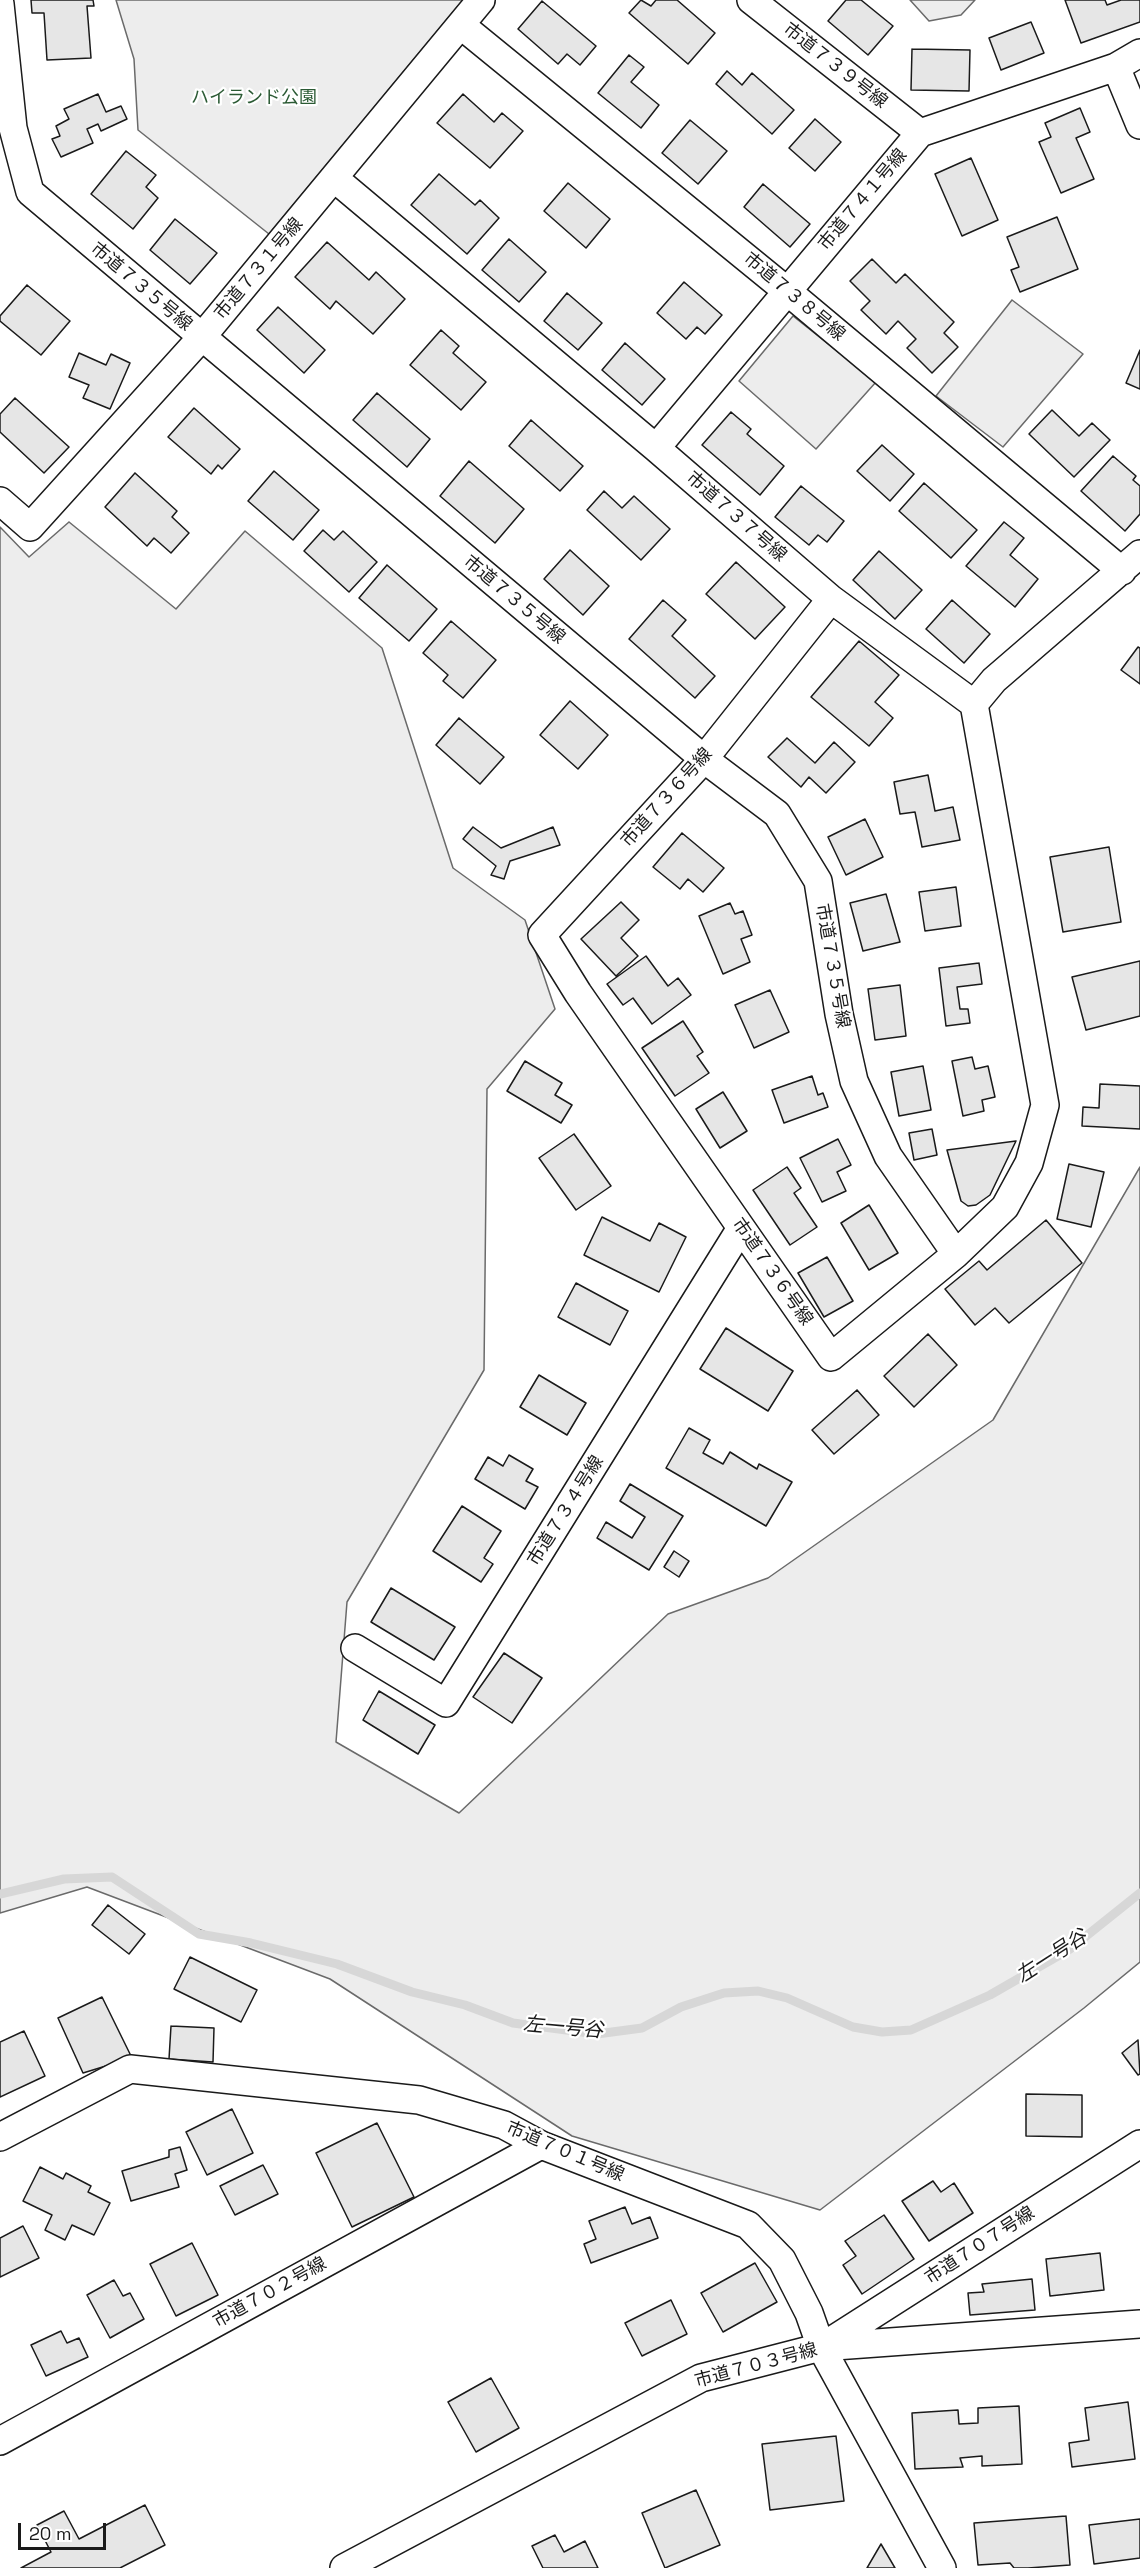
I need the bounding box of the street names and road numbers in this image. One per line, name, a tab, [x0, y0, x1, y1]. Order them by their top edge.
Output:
street label: 市道７３９号線	[779, 19, 891, 113]
street label: 市道７４１号線	[814, 145, 912, 255]
street label: 市道７３１号線	[210, 214, 308, 324]
street label: 市道７３５号線	[86, 238, 196, 336]
street label: 市道７３８号線	[739, 248, 849, 346]
street label: 市道７３７号線	[681, 468, 791, 566]
street label: 市道７３５号線	[459, 551, 569, 649]
street label: 市道７３６号線	[617, 744, 717, 852]
street label: 市道７３５号線	[810, 902, 854, 1030]
street label: 市道７３６号線	[727, 1214, 817, 1330]
street label: 市道７３４号線	[523, 1452, 609, 1570]
street label: 市道７０１号線	[503, 2117, 627, 2187]
street label: 市道７０７号線	[921, 2203, 1039, 2289]
street label: 市道７０２号線	[210, 2253, 330, 2333]
street label: 市道７０３号線	[692, 2339, 820, 2393]

